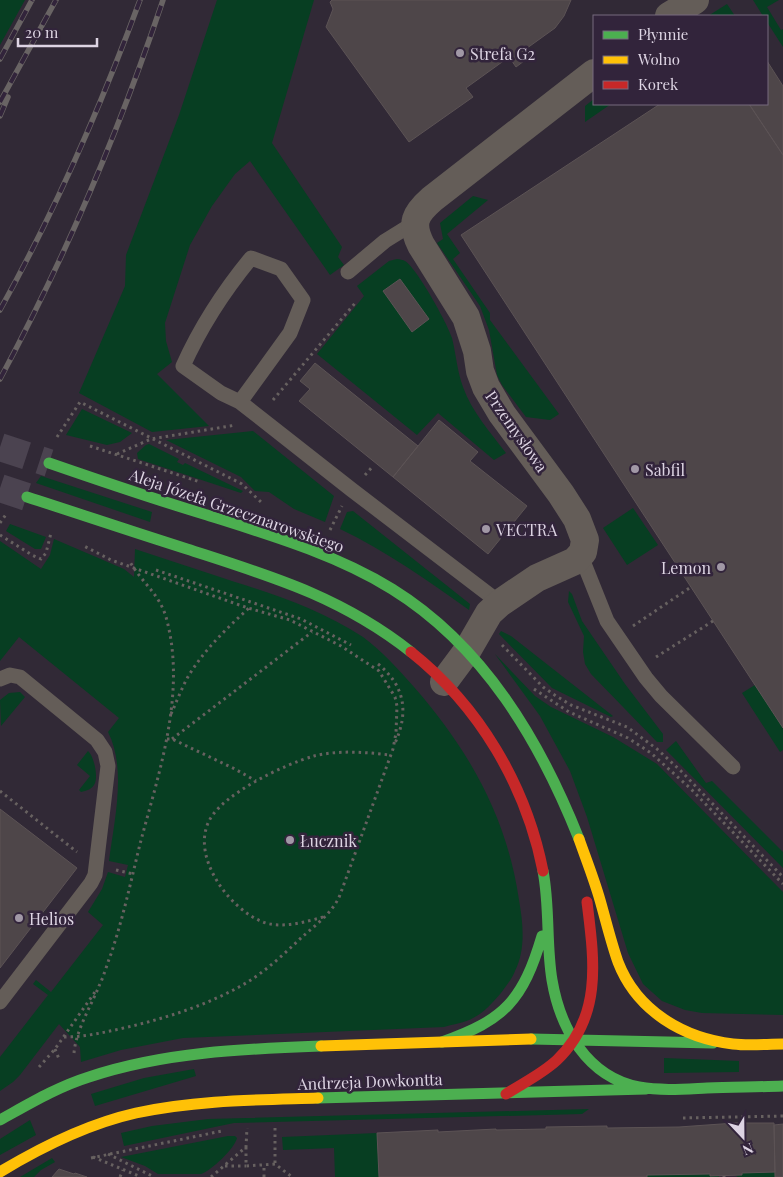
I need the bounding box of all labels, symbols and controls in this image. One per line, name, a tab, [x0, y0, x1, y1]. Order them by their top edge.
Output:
scale bar	[18, 15, 96, 47]
legend	[593, 15, 768, 105]
text: 20 m	[25, 22, 59, 42]
text: Płynnie	[638, 24, 688, 44]
place label: Strefa G2	[470, 43, 535, 64]
marker: Strefa G2	[454, 47, 466, 59]
text: Wolno	[637, 49, 680, 69]
text: Korek	[638, 74, 679, 94]
street label: Przemysłowa	[481, 386, 553, 476]
place label: Sabfil	[645, 459, 686, 480]
street label: Aleja Józefa Grzecznarowskiego	[126, 463, 347, 557]
marker: Sabfil	[629, 463, 641, 475]
place label: VECTRA	[495, 519, 558, 540]
marker: VECTRA	[480, 523, 492, 535]
place label: Lemon	[661, 557, 711, 578]
marker: Lemon	[715, 561, 727, 573]
place label: Łucznik	[300, 830, 357, 851]
marker: Łucznik	[284, 834, 296, 846]
place label: Helios	[29, 908, 74, 929]
marker: Helios	[13, 912, 25, 924]
street label: Andrzeja Dowkontta	[296, 1068, 443, 1094]
north arrow	[718, 1112, 768, 1162]
text: N	[740, 1139, 756, 1160]

